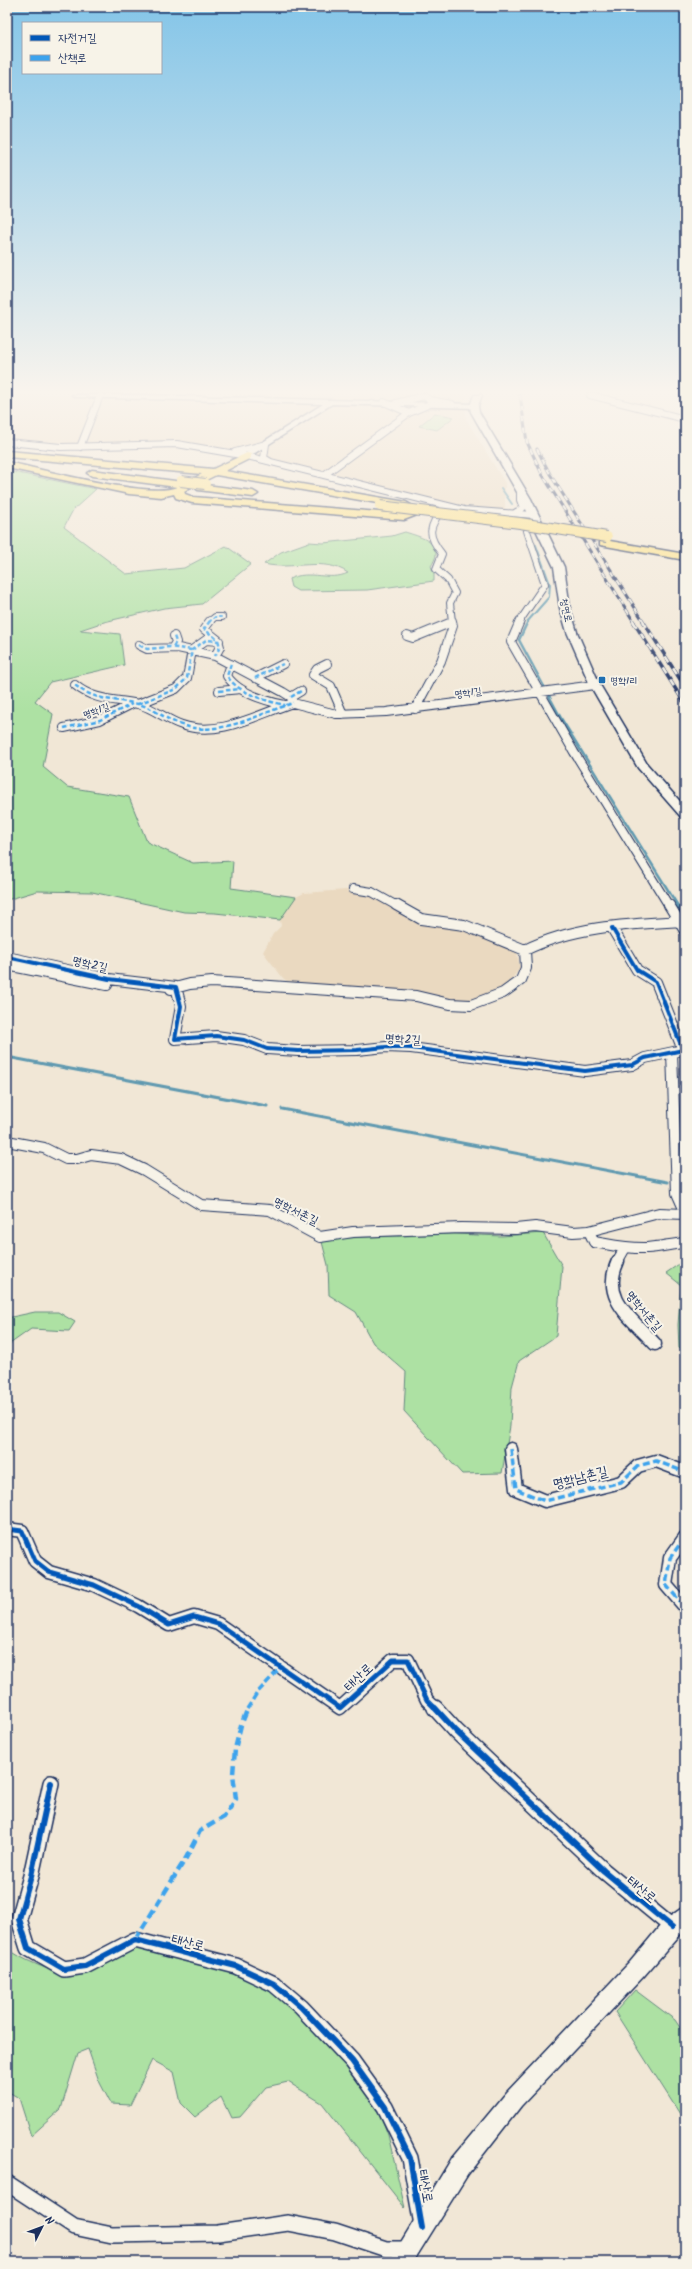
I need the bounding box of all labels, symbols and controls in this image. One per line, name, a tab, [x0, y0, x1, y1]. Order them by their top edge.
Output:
legend	[22, 22, 162, 74]
text: 자전거길	[58, 29, 97, 48]
text: 산책로	[58, 49, 87, 68]
street label: 청연로	[556, 597, 576, 624]
place label: 명학1리	[610, 673, 637, 689]
marker: 명학1리	[597, 675, 607, 685]
street label: 명학1길	[454, 683, 483, 703]
street label: 명학1길	[81, 699, 112, 723]
street label: 명학2길	[70, 951, 110, 978]
street label: 명학2길	[385, 1029, 422, 1050]
street label: 명학서촌길	[270, 1192, 322, 1231]
street label: 명학서촌길	[621, 1287, 667, 1336]
street label: 명학남촌길	[550, 1460, 611, 1495]
street label: 태산로	[339, 1658, 379, 1697]
street label: 태산로	[621, 1870, 661, 1909]
street label: 태산로	[169, 1928, 207, 1958]
street label: 태산로	[411, 2168, 439, 2205]
north arrow	[22, 2207, 62, 2247]
text: N	[40, 2212, 58, 2230]

